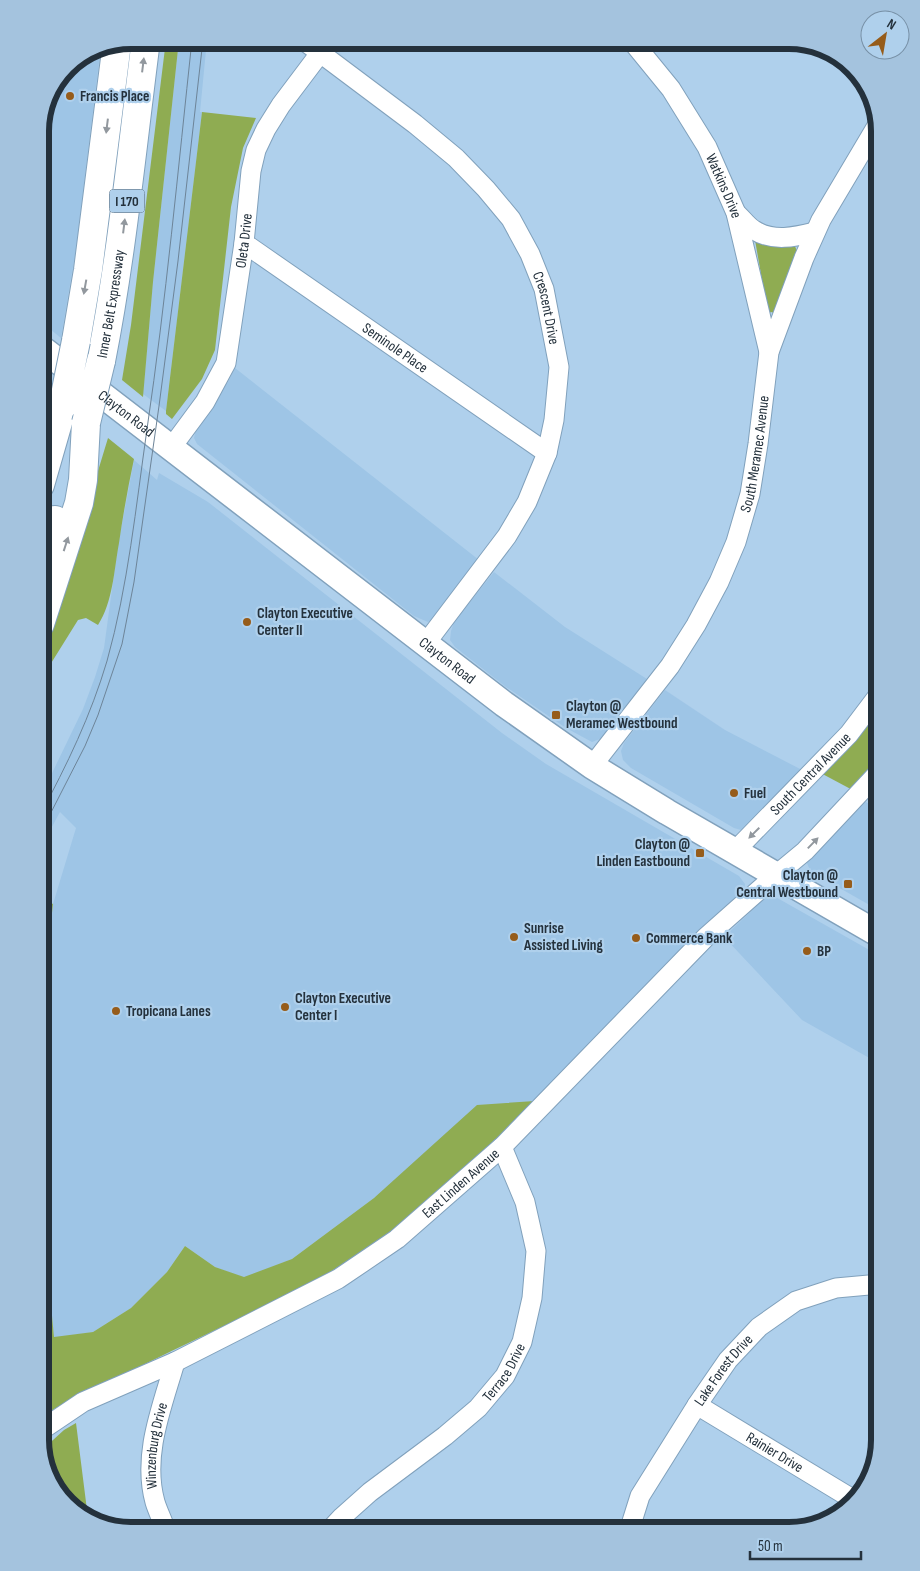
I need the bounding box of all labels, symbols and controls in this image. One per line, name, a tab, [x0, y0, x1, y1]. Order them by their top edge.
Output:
north arrow	[860, 10, 910, 60]
text: N	[884, 15, 899, 33]
one-way arrow	[139, 57, 147, 73]
place label: Francis Place	[80, 87, 149, 106]
marker: Francis Place	[64, 90, 76, 102]
one-way arrow	[102, 118, 110, 134]
street label: Watkins Drive	[701, 151, 746, 220]
road number: I 170	[110, 190, 144, 212]
street label: Oleta Drive	[231, 213, 257, 270]
one-way arrow	[120, 218, 128, 234]
street label: Inner Belt Expressway	[93, 248, 129, 360]
street label: Crescent Drive	[528, 269, 563, 346]
one-way arrow	[81, 279, 89, 295]
street label: Seminole Place	[358, 319, 431, 378]
street label: Clayton Road	[94, 386, 158, 442]
street label: South Meramec Avenue	[736, 395, 774, 515]
one-way arrow	[63, 536, 71, 551]
place label: Clayton Executive Center II	[257, 604, 353, 640]
marker: Clayton Executive Center II	[241, 616, 253, 628]
street label: Clayton Road	[415, 633, 479, 689]
place label: Clayton @ Meramec Westbound	[566, 697, 678, 733]
marker: Clayton @ Meramec Westbound	[550, 709, 562, 721]
street label: South Central Avenue	[766, 729, 855, 819]
place label: Fuel	[744, 784, 766, 803]
marker: Fuel	[728, 787, 740, 799]
one-way arrow	[748, 827, 760, 839]
place label: Clayton @ Linden Eastbound	[596, 835, 690, 871]
one-way arrow	[807, 837, 819, 849]
marker: Clayton @ Linden Eastbound	[694, 847, 706, 859]
place label: Clayton @ Central Westbound	[736, 866, 838, 902]
marker: Clayton @ Central Westbound	[842, 878, 854, 890]
place label: Sunrise Assisted Living	[523, 919, 603, 955]
place label: Commerce Bank	[646, 929, 733, 948]
marker: Sunrise Assisted Living	[508, 931, 520, 943]
marker: Commerce Bank	[630, 932, 642, 944]
place label: BP	[817, 942, 831, 961]
marker: BP	[801, 945, 813, 957]
place label: Clayton Executive Center I	[295, 989, 391, 1025]
marker: Clayton Executive Center I	[279, 1001, 291, 1013]
place label: Tropicana Lanes	[126, 1002, 211, 1021]
marker: Tropicana Lanes	[110, 1005, 122, 1017]
street label: East Linden Avenue	[418, 1145, 504, 1223]
street label: Lake Forest Drive	[690, 1330, 757, 1410]
street label: Terrace Drive	[479, 1340, 530, 1406]
street label: Winzenburg Drive	[142, 1400, 172, 1490]
street label: Rainier Drive	[743, 1428, 807, 1477]
scale bar	[750, 1528, 861, 1560]
text: 50 m	[758, 1537, 783, 1556]

